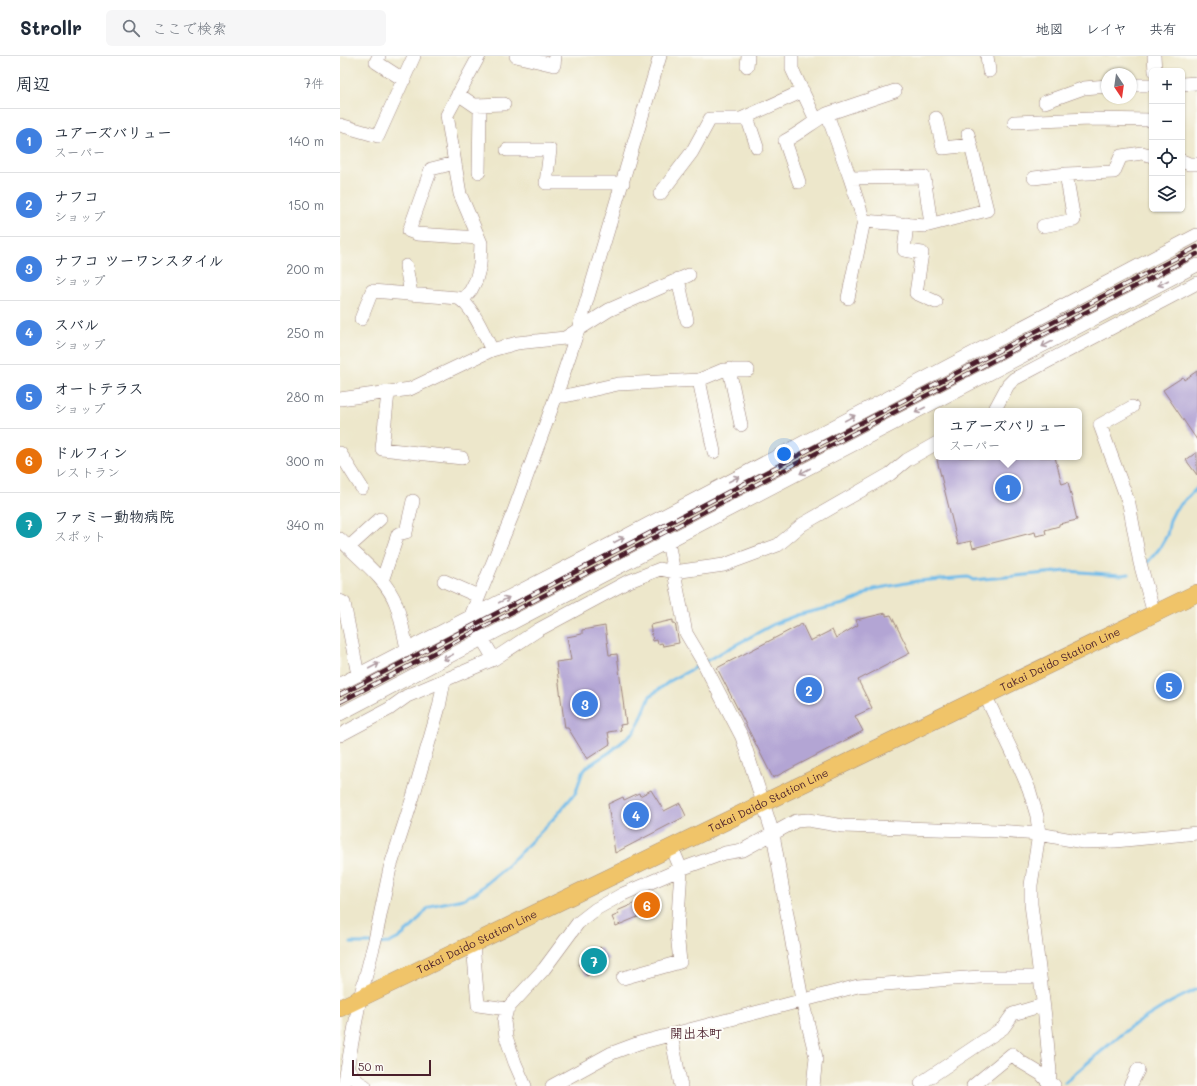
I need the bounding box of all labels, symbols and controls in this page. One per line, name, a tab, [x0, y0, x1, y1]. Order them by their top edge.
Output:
search box	[106, 10, 386, 46]
text: Strollr	[20, 15, 82, 40]
icon: search	[120, 17, 142, 39]
text: ここで検索	[152, 18, 227, 38]
text: 地図	[1036, 19, 1064, 38]
text: レイヤ	[1086, 19, 1127, 38]
text: 共有	[1149, 19, 1177, 38]
north arrow	[1101, 68, 1137, 104]
map controls	[1149, 68, 1185, 212]
button: +	[1149, 68, 1185, 104]
text: 周辺	[16, 72, 50, 94]
text: 7件	[304, 74, 324, 91]
button: −	[1149, 104, 1185, 140]
text: ユアーズバリュー	[54, 122, 172, 142]
text: 1	[26, 132, 32, 149]
text: 140 m	[288, 132, 324, 149]
button: locate	[1149, 140, 1185, 176]
text: スーパー	[54, 143, 105, 160]
button: layers	[1149, 176, 1185, 212]
text: ナフコ	[54, 186, 99, 206]
text: 2	[25, 196, 33, 213]
text: 150 m	[288, 196, 324, 213]
text: ショップ	[54, 207, 105, 224]
text: ナフコ ツーワンスタイル	[54, 250, 224, 270]
text: 3	[25, 260, 33, 277]
text: 200 m	[286, 260, 324, 277]
text: ショップ	[54, 271, 105, 288]
one-way arrow	[1157, 280, 1169, 288]
text: スバル	[54, 314, 99, 334]
text: 4	[25, 324, 33, 341]
text: 250 m	[287, 324, 324, 341]
text: ショップ	[54, 335, 105, 352]
one-way arrow	[1042, 341, 1054, 348]
text: オートテラス	[54, 378, 143, 398]
text: 5	[25, 388, 33, 405]
text: 280 m	[286, 388, 324, 405]
text: ショップ	[54, 399, 105, 416]
one-way arrow	[914, 407, 926, 415]
popup	[934, 408, 1082, 460]
one-way arrow	[843, 414, 855, 422]
text: ユアーズバリュー	[949, 415, 1067, 435]
text: スーパー	[949, 436, 1001, 453]
text: ドルフィン	[54, 442, 128, 462]
your location	[774, 444, 794, 464]
text: 6	[25, 452, 33, 469]
text: 300 m	[286, 452, 324, 469]
text: レストラン	[54, 463, 120, 480]
one-way arrow	[799, 467, 811, 475]
pin: 1	[995, 473, 1021, 503]
one-way arrow	[728, 475, 740, 482]
text: ファミー動物病院	[54, 506, 174, 526]
text: 7	[25, 516, 33, 533]
text: 340 m	[286, 516, 324, 533]
text: スポット	[54, 527, 106, 544]
one-way arrow	[613, 535, 625, 543]
one-way arrow	[498, 596, 510, 603]
street label: Takai Daido Station Line	[997, 623, 1123, 694]
one-way arrow	[442, 654, 454, 662]
one-way arrow	[368, 662, 380, 669]
pin: 5	[1156, 671, 1182, 701]
pin: 2	[796, 675, 822, 705]
pin: 3	[572, 689, 598, 719]
street label: Takai Daido Station Line	[706, 765, 831, 836]
pin: 4	[623, 800, 649, 830]
pin: 6	[634, 890, 660, 920]
street label: Takai Daido Station Line	[414, 906, 539, 977]
pin: 7	[581, 946, 607, 976]
district label: 開出本町	[670, 1024, 722, 1041]
scale bar	[352, 1058, 431, 1077]
text: 50 m	[358, 1059, 384, 1074]

